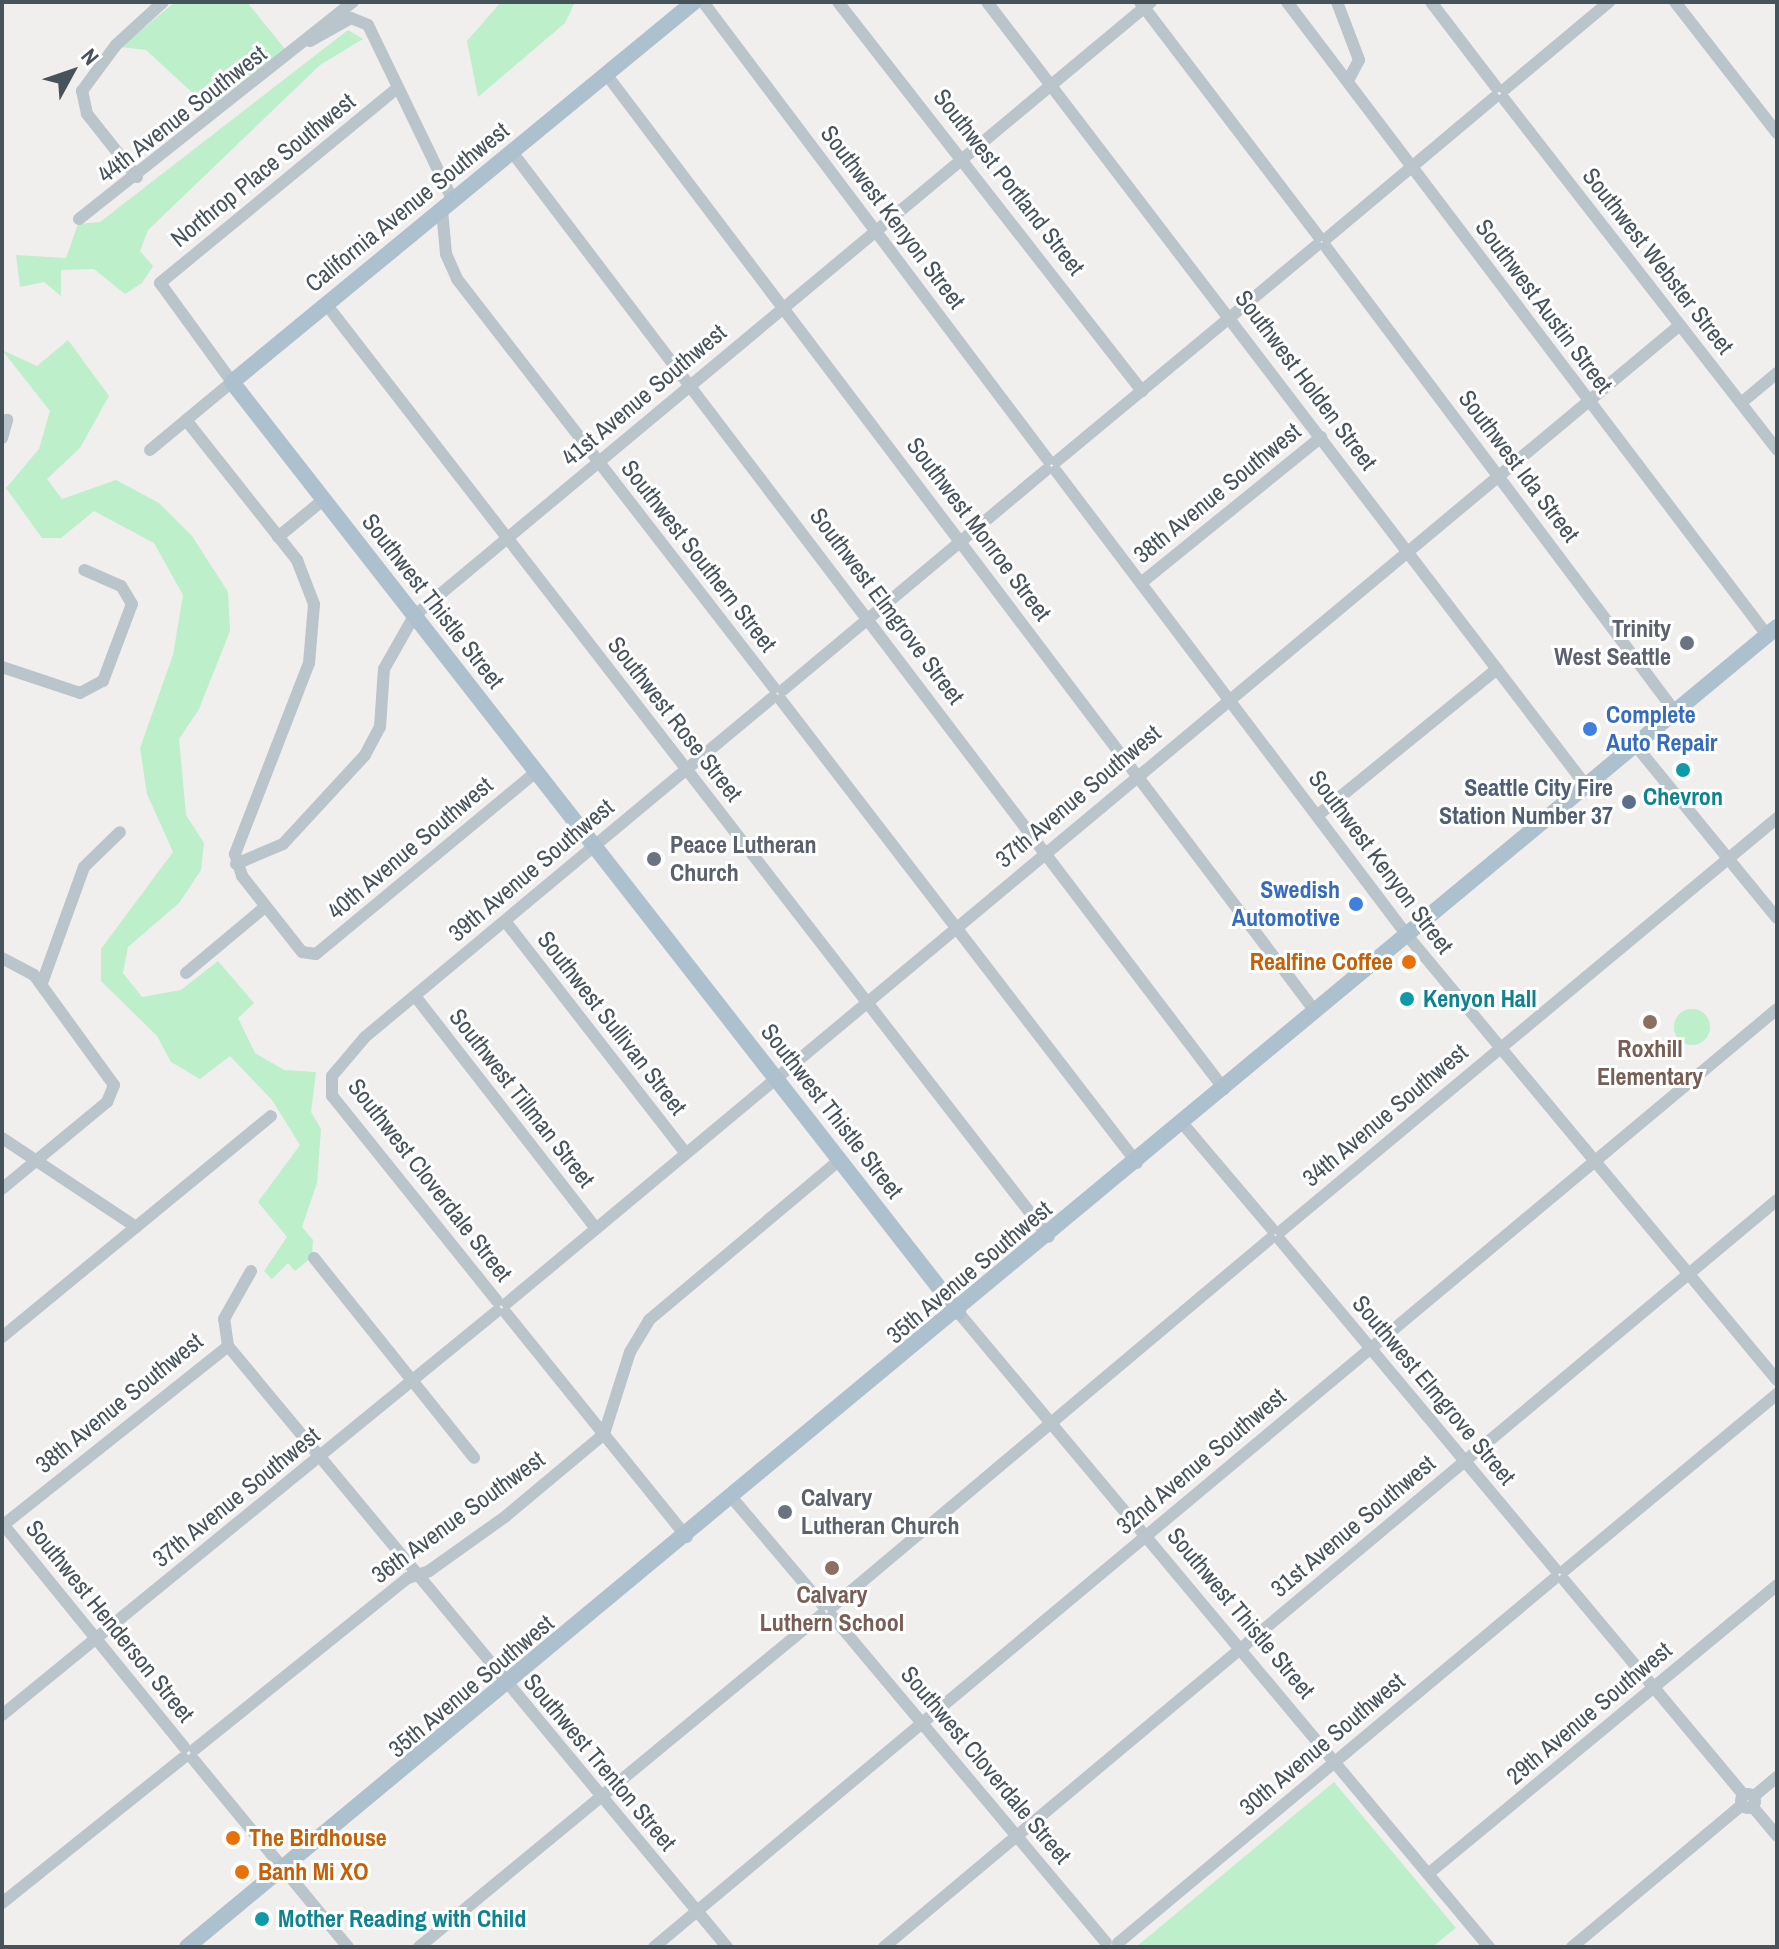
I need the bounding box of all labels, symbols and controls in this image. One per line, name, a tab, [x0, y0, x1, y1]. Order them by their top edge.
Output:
north arrow	[32, 32, 112, 112]
street label: 44th Avenue Southwest	[91, 39, 273, 189]
text: N	[75, 42, 106, 71]
street label: Southwest Portland Street	[927, 83, 1091, 281]
street label: Northrop Place Southwest	[165, 87, 361, 253]
street label: California Avenue Southwest	[299, 116, 515, 298]
street label: Southwest Kenyon Street	[815, 120, 971, 314]
street label: Southwest Webster Street	[1576, 162, 1740, 360]
street label: Southwest Austin Street	[1469, 213, 1619, 399]
street label: Southwest Holden Street	[1229, 284, 1383, 476]
street label: 41st Avenue Southwest	[556, 318, 732, 472]
street label: Southwest Ida Street	[1453, 384, 1585, 548]
street label: 38th Avenue Southwest	[1127, 417, 1307, 569]
street label: Southwest Monroe Street	[901, 432, 1057, 626]
street label: Southwest Southern Street	[615, 454, 783, 658]
street label: Southwest Elmgrove Street	[804, 502, 970, 710]
street label: Southwest Thistle Street	[356, 508, 510, 694]
place label: Trinity West Seattle	[1554, 615, 1671, 671]
street label: Southwest Rose Street	[602, 631, 748, 807]
marker: Trinity West Seattle	[1678, 634, 1696, 652]
place label: Complete Auto Repair	[1606, 701, 1718, 757]
street label: 37th Avenue Southwest	[989, 718, 1167, 874]
marker: Complete Auto Repair	[1581, 720, 1599, 738]
marker: Chevron	[1674, 761, 1692, 779]
street label: Southwest Kenyon Street	[1303, 765, 1459, 959]
street label: 40th Avenue Southwest	[321, 770, 499, 926]
place label: Seattle City Fire Station Number 37	[1439, 774, 1613, 830]
place label: Chevron	[1643, 783, 1723, 811]
street label: 39th Avenue Southwest	[442, 792, 620, 948]
marker: Seattle City Fire Station Number 37	[1620, 793, 1638, 811]
place label: Peace Lutheran Church	[670, 831, 817, 887]
marker: Peace Lutheran Church	[645, 850, 663, 868]
place label: Swedish Automotive	[1232, 876, 1340, 932]
marker: Swedish Automotive	[1347, 895, 1365, 913]
street label: Southwest Sullivan Street	[531, 925, 693, 1121]
place label: Realfine Coffee	[1250, 948, 1393, 976]
marker: Realfine Coffee	[1400, 953, 1418, 971]
place label: Kenyon Hall	[1423, 985, 1537, 1013]
marker: Kenyon Hall	[1398, 990, 1416, 1008]
street label: Southwest Tillman Street	[443, 1003, 601, 1193]
marker: Roxhill Elementary	[1641, 1013, 1659, 1031]
street label: Southwest Thistle Street	[755, 1018, 909, 1204]
place label: Roxhill Elementary	[1597, 1035, 1703, 1091]
street label: 34th Avenue Southwest	[1296, 1037, 1474, 1193]
street label: Southwest Cloverdale Street	[342, 1073, 518, 1287]
street label: 35th Avenue Southwest	[880, 1194, 1058, 1350]
street label: Southwest Elmgrove Street	[1346, 1289, 1522, 1491]
street label: 38th Avenue Southwest	[29, 1327, 209, 1479]
street label: 32nd Avenue Southwest	[1110, 1382, 1292, 1540]
street label: 37th Avenue Southwest	[146, 1421, 326, 1573]
street label: 36th Avenue Southwest	[366, 1444, 550, 1590]
street label: 31st Avenue Southwest	[1265, 1449, 1441, 1603]
place label: Calvary Lutheran Church	[801, 1484, 960, 1540]
marker: Calvary Lutheran Church	[776, 1503, 794, 1521]
street label: Southwest Henderson Street	[20, 1514, 200, 1728]
street label: Southwest Thistle Street	[1161, 1522, 1321, 1704]
marker: Calvary Luthern School	[823, 1559, 841, 1577]
place label: Calvary Luthern School	[760, 1581, 904, 1637]
street label: 35th Avenue Southwest	[382, 1608, 560, 1764]
street label: 29th Avenue Southwest	[1500, 1635, 1678, 1791]
street label: Southwest Cloverdale Street	[895, 1660, 1077, 1870]
street label: 30th Avenue Southwest	[1233, 1666, 1411, 1822]
street label: Southwest Trenton Street	[517, 1668, 683, 1856]
place label: The Birdhouse	[249, 1824, 387, 1852]
marker: The Birdhouse	[224, 1829, 242, 1847]
place label: Banh Mi XO	[258, 1858, 368, 1886]
marker: Banh Mi XO	[233, 1863, 251, 1881]
place label: Mother Reading with Child	[278, 1905, 526, 1933]
marker: Mother Reading with Child	[253, 1910, 271, 1928]

